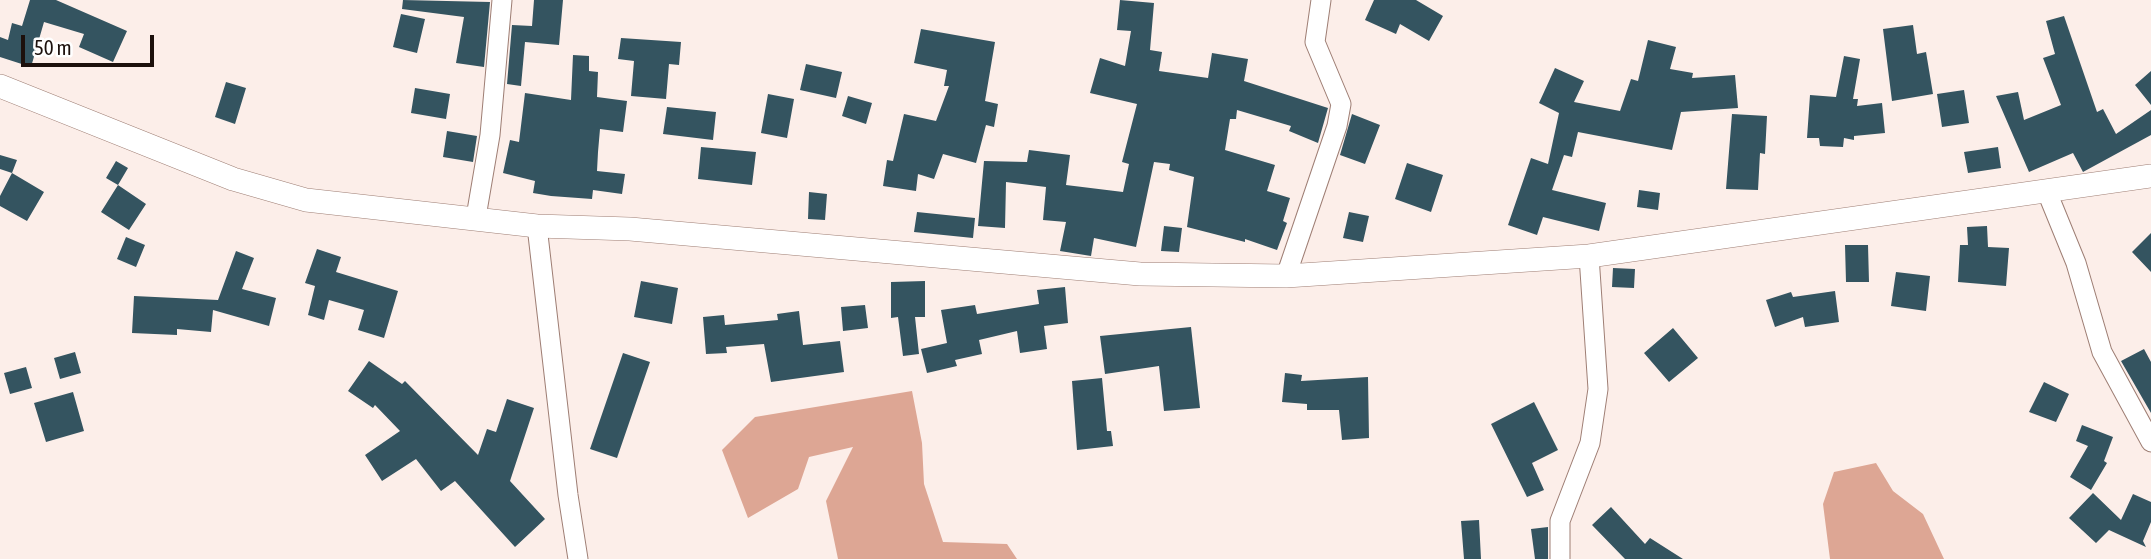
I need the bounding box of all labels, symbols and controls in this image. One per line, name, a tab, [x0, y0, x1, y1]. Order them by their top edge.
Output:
scale bar	[24, 21, 158, 65]
text: 50 m	[34, 35, 72, 59]

